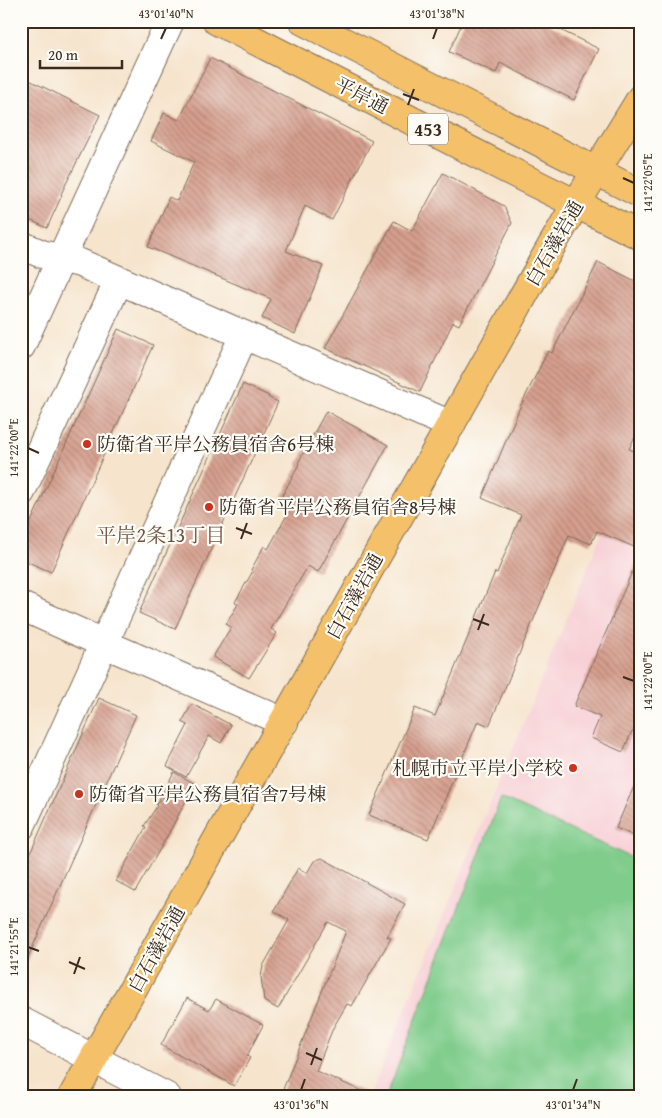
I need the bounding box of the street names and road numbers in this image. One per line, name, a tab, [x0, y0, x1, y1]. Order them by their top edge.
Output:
street label: 平岸通	[330, 70, 394, 120]
road number: 453	[408, 114, 448, 144]
street label: 白石藻岩通	[518, 195, 590, 291]
street label: 白石藻岩通	[319, 548, 389, 644]
street label: 白石藻岩通	[121, 901, 191, 997]

